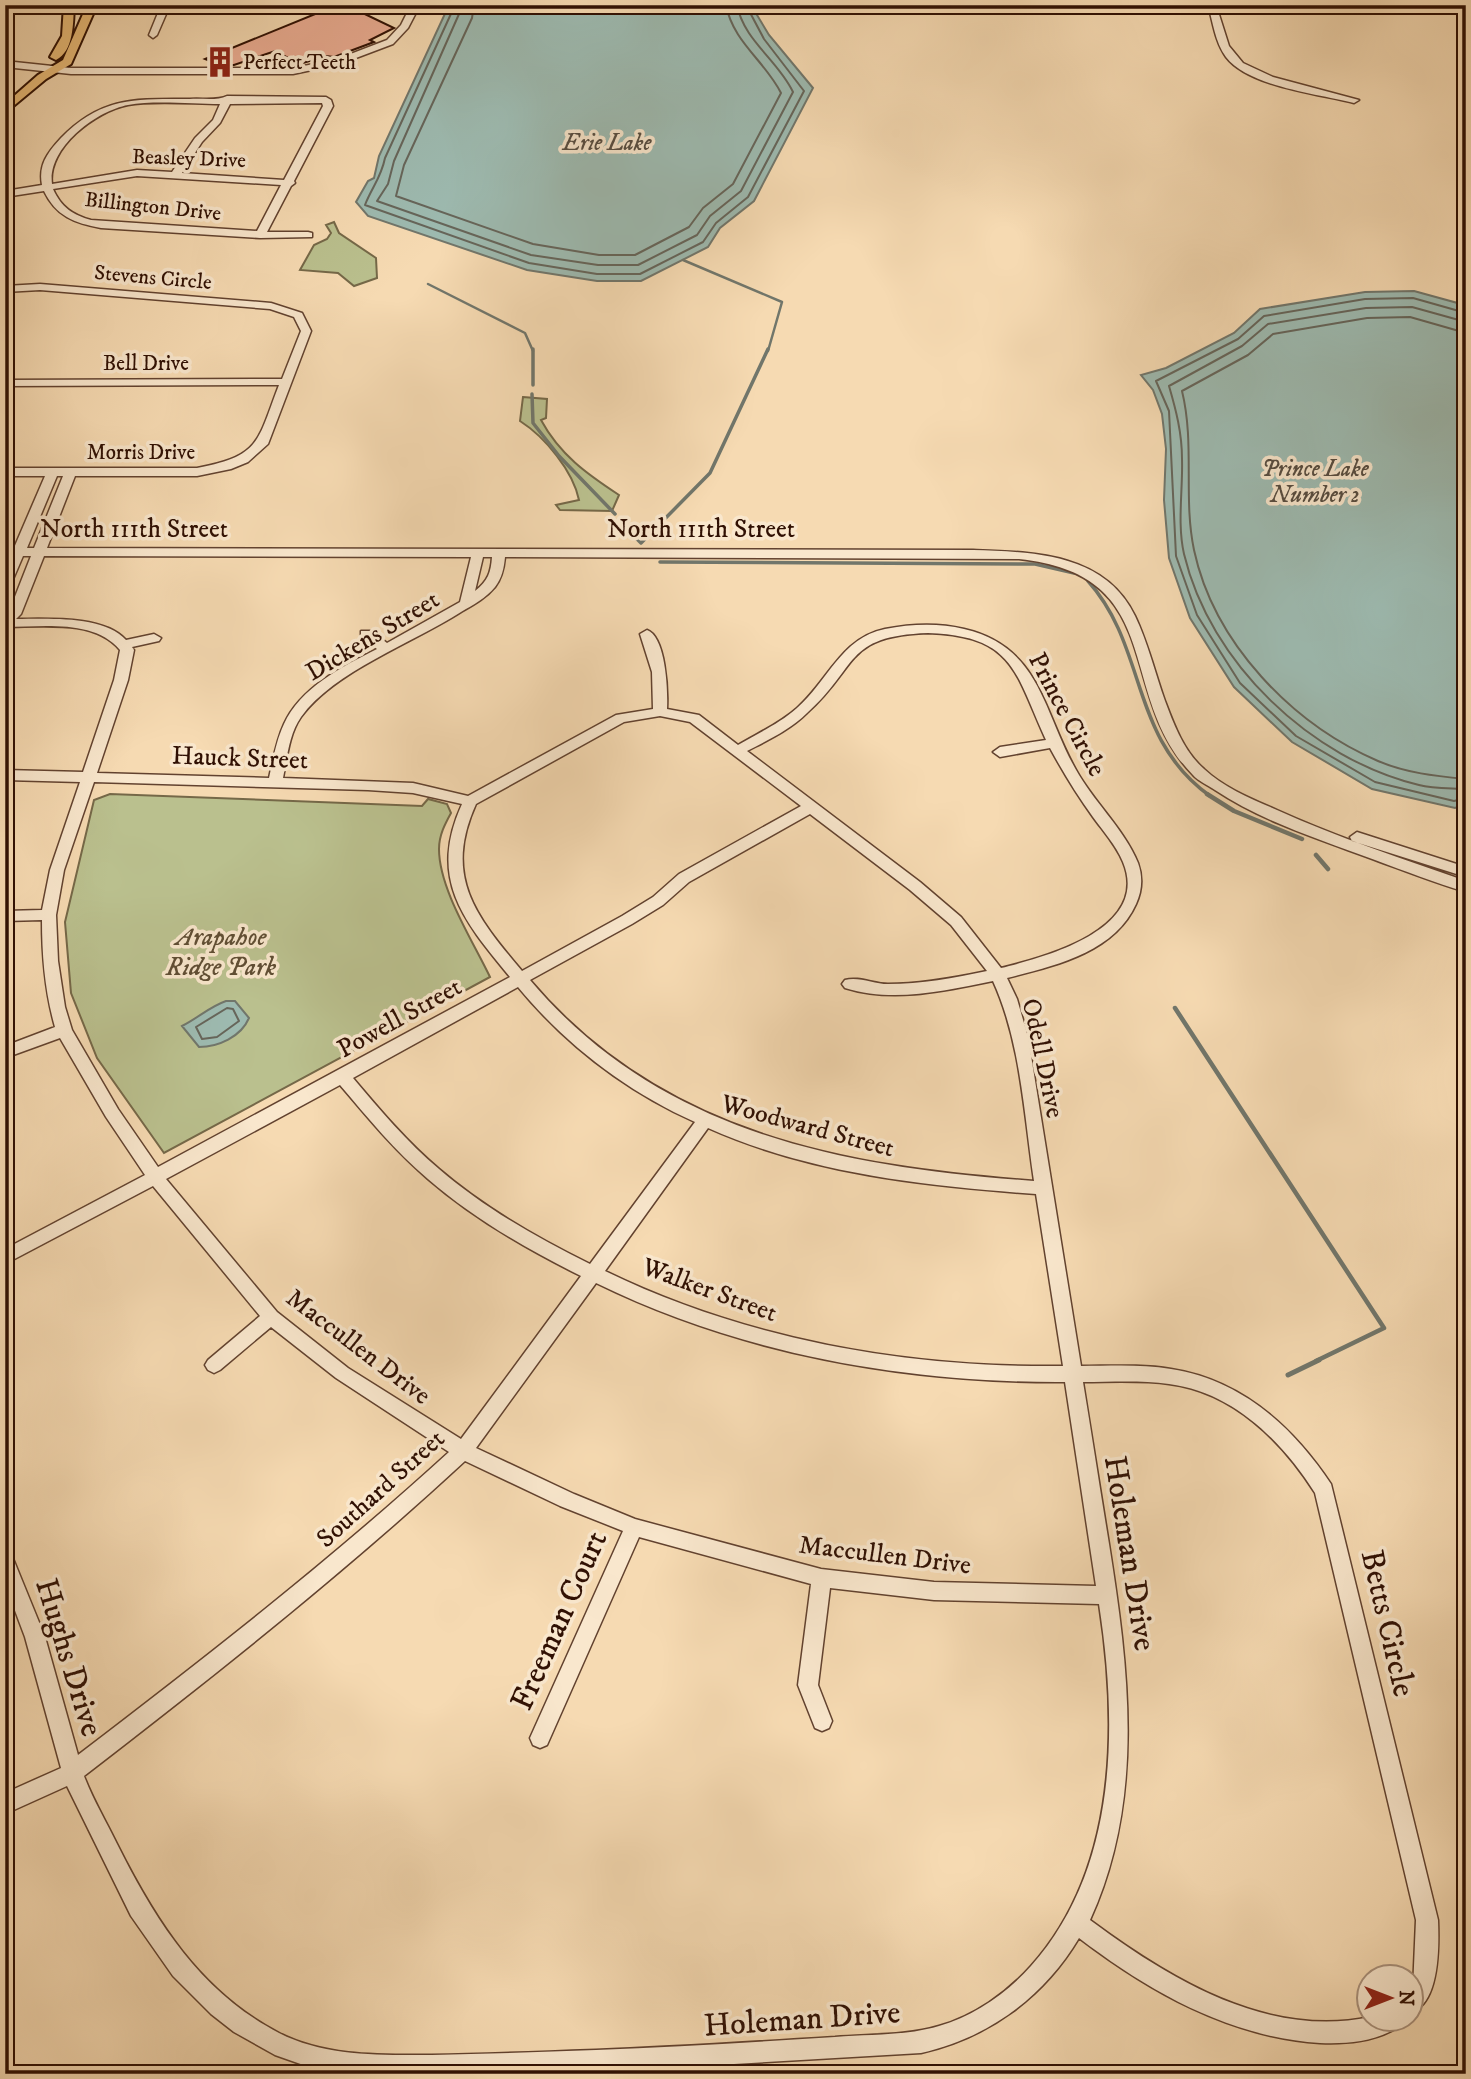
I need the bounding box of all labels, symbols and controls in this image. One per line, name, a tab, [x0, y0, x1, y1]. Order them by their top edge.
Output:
building icon: Perfect Teeth	[203, 45, 237, 79]
place label: Perfect Teeth	[243, 50, 356, 76]
water label: Erie Lake	[561, 129, 652, 158]
street label: Beasley Drive	[132, 144, 247, 174]
street label: Billington Drive	[83, 187, 223, 227]
street label: Stevens Circle	[93, 260, 213, 296]
street label: Bell Drive	[103, 351, 189, 377]
street label: Morris Drive	[87, 440, 195, 466]
water label: Prince Lake Number 2	[1261, 455, 1370, 510]
street label: North 111th Street	[40, 513, 228, 546]
street label: North 111th Street	[607, 513, 795, 546]
street label: Dickens Street	[300, 584, 446, 689]
street label: Prince Circle	[1020, 647, 1113, 782]
street label: Hauck Street	[171, 740, 309, 777]
park label: Arapahoe Ridge Park	[165, 921, 276, 984]
street label: Powell Street	[332, 971, 468, 1066]
street label: Odell Drive	[1014, 996, 1071, 1121]
street label: Woodward Street	[716, 1087, 898, 1165]
street label: Walker Street	[637, 1250, 782, 1330]
street label: Maccullen Drive	[279, 1282, 437, 1412]
street label: Southard Street	[310, 1423, 452, 1555]
street label: Holeman Drive	[1094, 1453, 1164, 1654]
street label: Freeman Court	[502, 1525, 617, 1717]
street label: Maccullen Drive	[797, 1529, 973, 1582]
street label: Betts Circle	[1351, 1546, 1423, 1701]
street label: Hughs Drive	[25, 1574, 111, 1741]
north arrow	[1356, 1964, 1426, 2034]
text: N	[1394, 1990, 1417, 2006]
street label: Holeman Drive	[702, 1993, 902, 2047]

